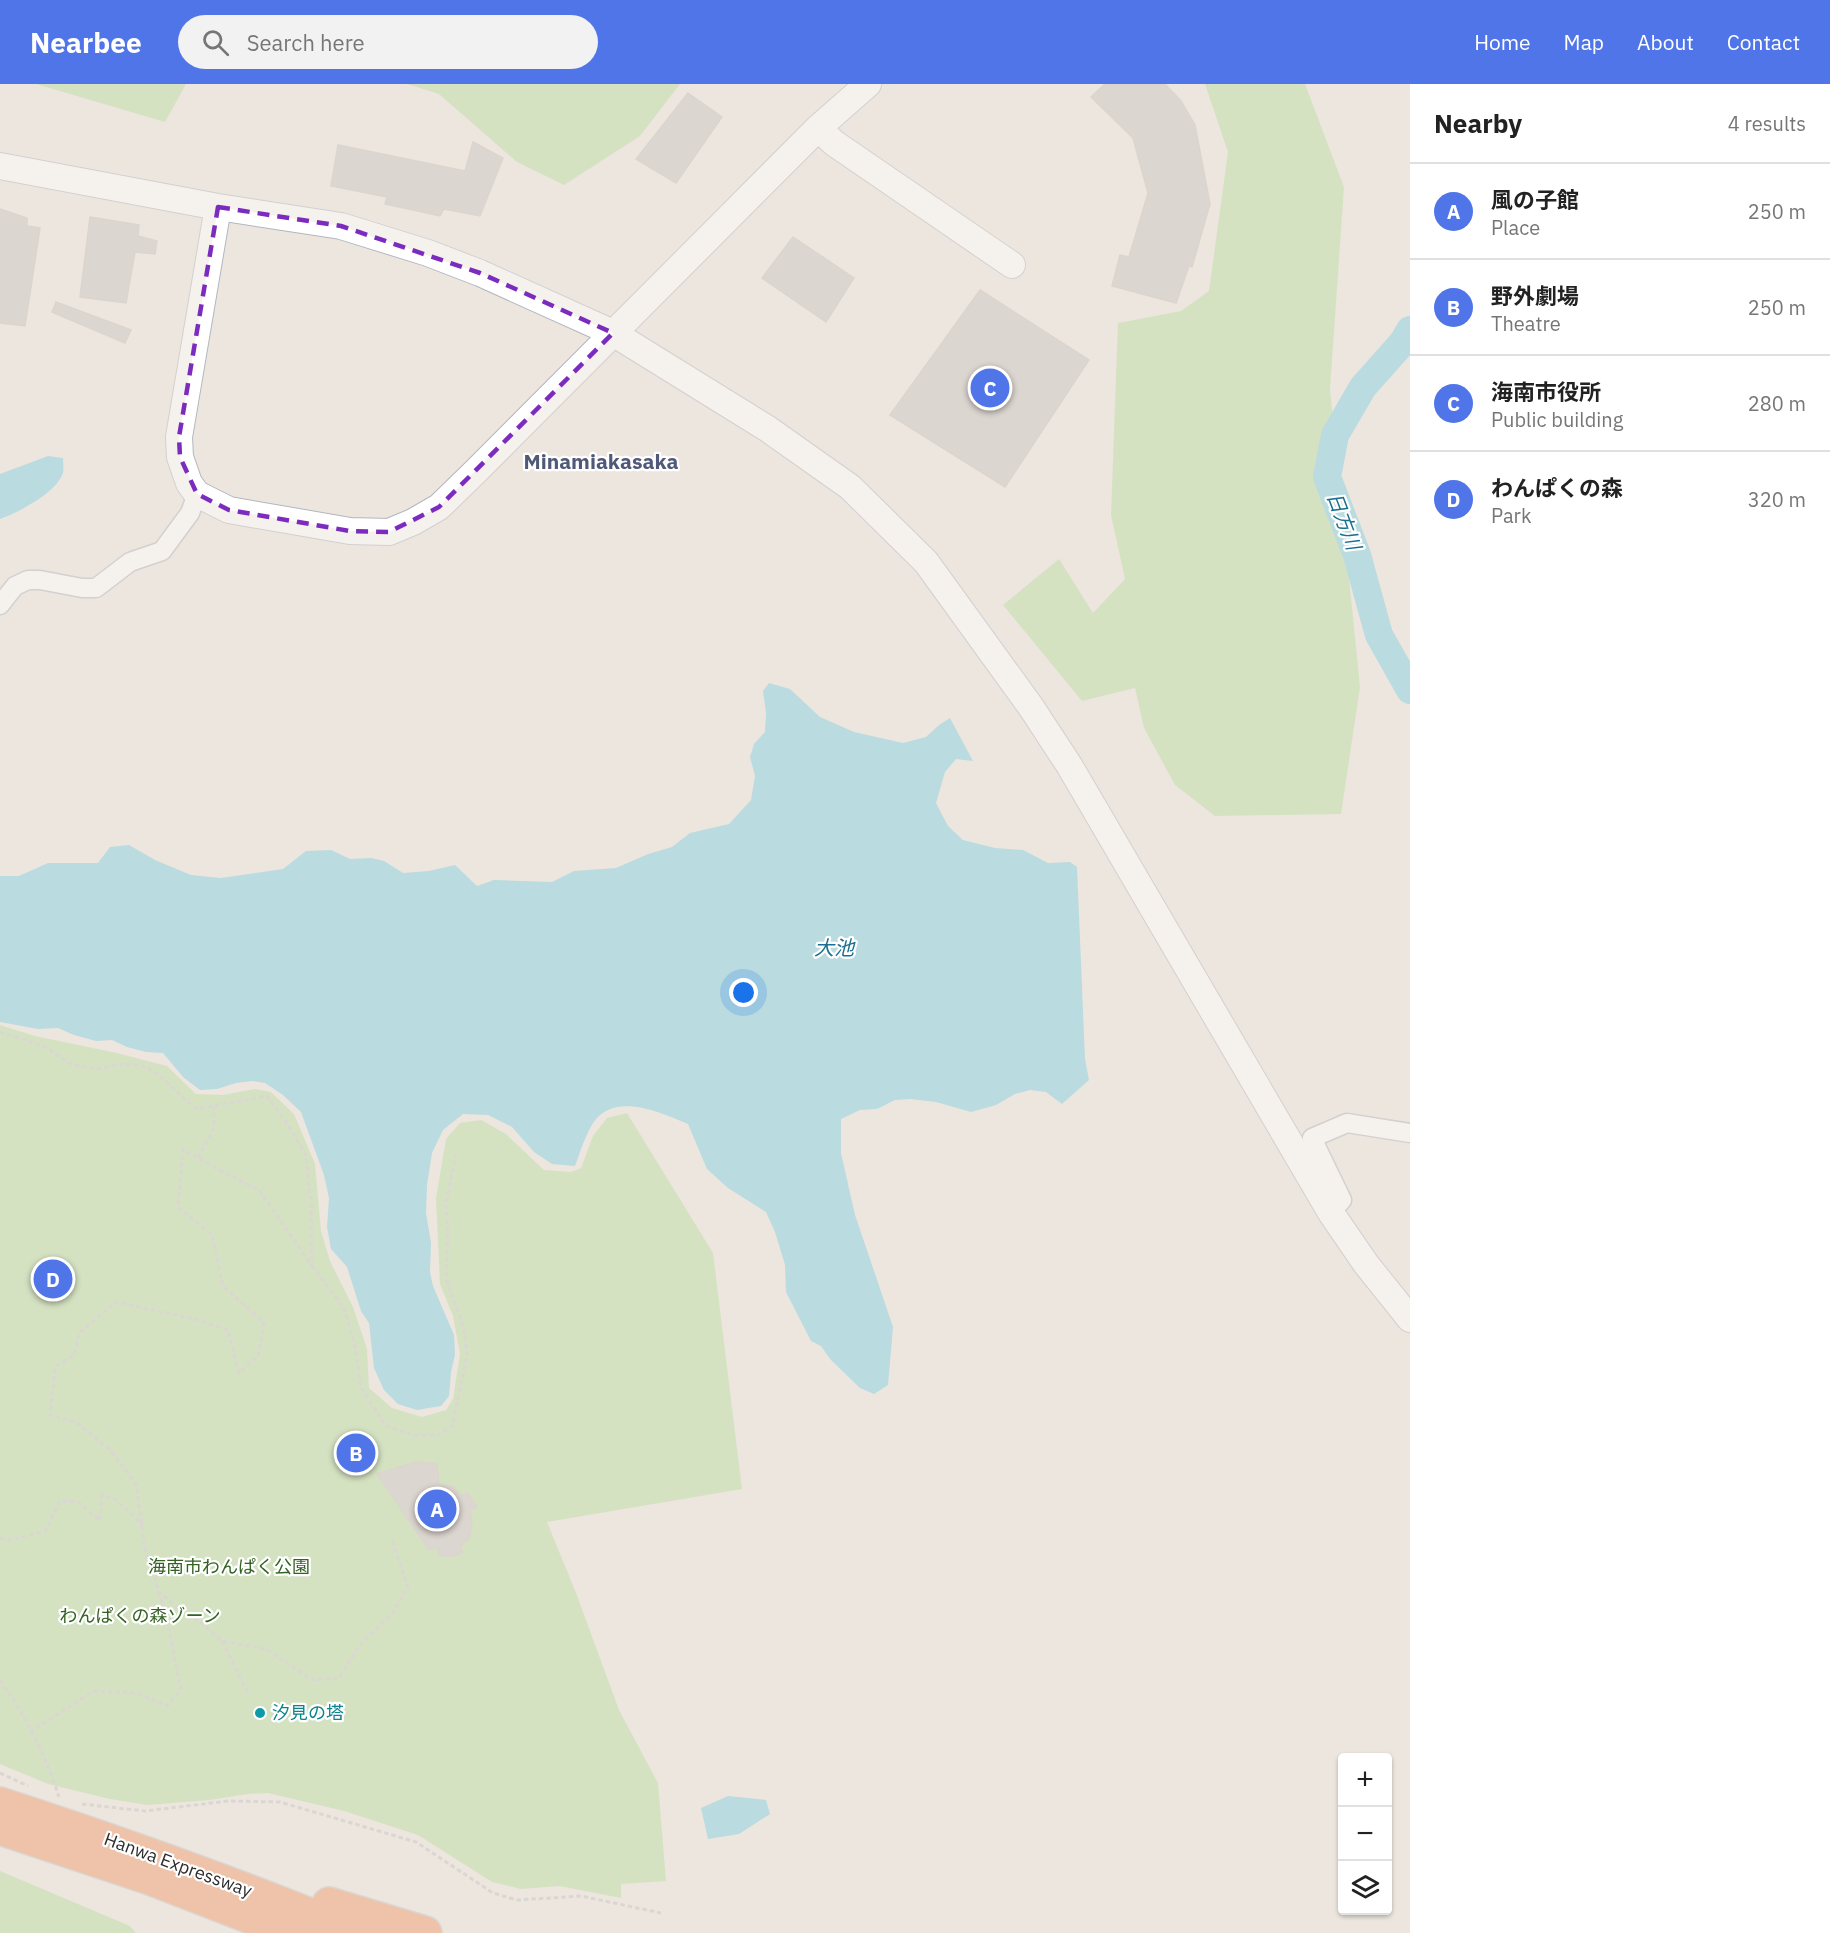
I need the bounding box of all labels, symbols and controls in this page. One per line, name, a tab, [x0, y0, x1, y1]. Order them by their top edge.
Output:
search box	[178, 15, 598, 69]
text: Nearbee	[30, 24, 142, 61]
icon: search	[199, 26, 232, 59]
text: Search here	[247, 28, 365, 57]
text: Home	[1474, 28, 1531, 56]
text: Map	[1564, 28, 1604, 56]
text: About	[1637, 28, 1694, 56]
text: Contact	[1727, 28, 1800, 56]
text: Nearby	[1434, 106, 1522, 140]
text: 4 results	[1728, 110, 1806, 137]
text: 風の子館	[1491, 185, 1579, 214]
text: A	[1447, 198, 1460, 225]
text: 250 m	[1748, 198, 1806, 225]
text: Place	[1491, 214, 1540, 241]
text: 野外劇場	[1491, 281, 1579, 310]
text: B	[1447, 294, 1460, 321]
text: 250 m	[1748, 294, 1806, 321]
text: Theatre	[1491, 310, 1561, 337]
pin: C	[970, 366, 1010, 410]
text: 海南市役所	[1491, 377, 1601, 406]
text: C	[1447, 390, 1460, 417]
text: 280 m	[1748, 390, 1806, 417]
text: Public building	[1491, 406, 1623, 433]
district label: Minamiakasaka	[523, 447, 679, 475]
text: わんぱくの森	[1491, 473, 1623, 502]
text: D	[1447, 486, 1460, 513]
text: 320 m	[1748, 486, 1806, 513]
water label: 日方川	[1321, 488, 1369, 556]
text: Park	[1491, 502, 1531, 529]
water label: 大池	[814, 934, 856, 961]
your location	[729, 978, 758, 1007]
pin: D	[34, 1256, 72, 1302]
pin: B	[336, 1430, 376, 1476]
pin: A	[418, 1486, 456, 1532]
park label: 海南市わんぱく公園	[148, 1555, 310, 1578]
park label: わんぱくの森ゾーン	[59, 1604, 221, 1627]
place label: 汐見の塔	[272, 1701, 344, 1724]
marker: 汐見の塔	[253, 1706, 267, 1720]
map controls	[1338, 1753, 1392, 1915]
button: +	[1338, 1753, 1392, 1807]
button: −	[1338, 1807, 1392, 1861]
street label: Hanwa Expressway	[101, 1827, 255, 1902]
button: layers	[1338, 1861, 1392, 1915]

